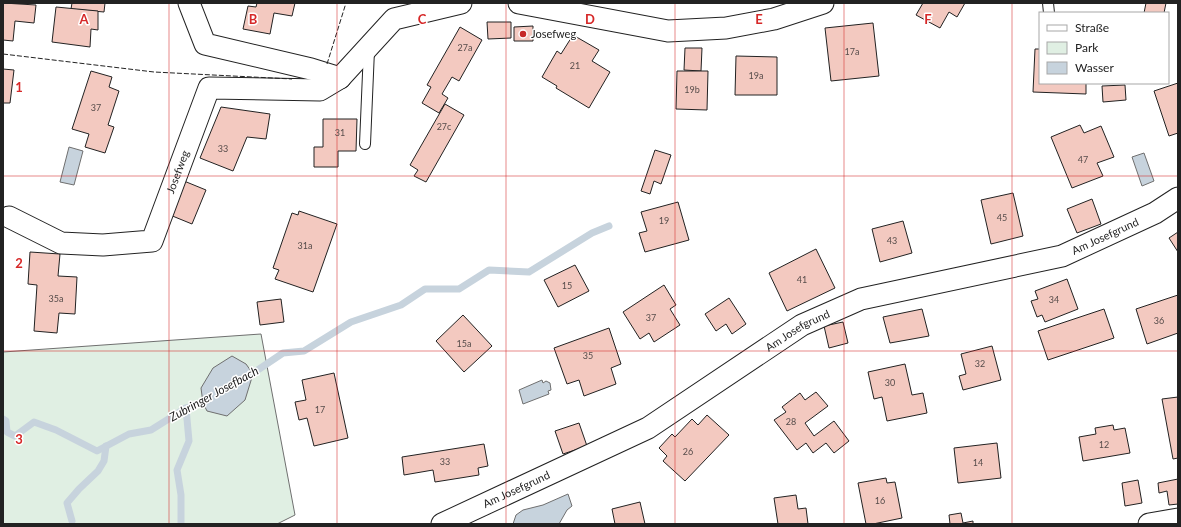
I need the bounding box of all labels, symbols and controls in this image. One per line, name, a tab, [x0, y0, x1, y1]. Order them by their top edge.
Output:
text: A	[78, 11, 89, 27]
text: B	[249, 11, 258, 27]
text: C	[418, 11, 427, 27]
text: D	[585, 11, 595, 27]
text: E	[755, 11, 763, 27]
text: F	[924, 11, 932, 27]
legend	[1039, 12, 1169, 84]
text: Straße	[1075, 20, 1109, 35]
place label: Josefweg	[531, 27, 576, 40]
marker: Josefweg	[518, 29, 528, 39]
text: Park	[1075, 40, 1099, 55]
house number: 27a	[458, 42, 472, 53]
house number: 17a	[845, 46, 859, 57]
house number: 21	[570, 60, 580, 71]
text: Wasser	[1075, 60, 1114, 75]
house number: 19a	[749, 70, 763, 81]
text: 1	[15, 79, 23, 95]
house number: 19b	[684, 84, 700, 95]
house number: 37	[91, 102, 101, 113]
house number: 27c	[437, 121, 452, 132]
house number: 31	[335, 127, 345, 138]
house number: 33	[218, 143, 228, 154]
street label: Josefweg	[163, 148, 191, 195]
house number: 47	[1078, 154, 1088, 165]
house number: 45	[997, 212, 1007, 223]
house number: 19	[659, 215, 669, 226]
street label: Am Josefgrund	[1069, 215, 1140, 257]
house number: 43	[887, 235, 897, 246]
house number: 31a	[298, 240, 312, 251]
text: 2	[15, 255, 23, 271]
house number: 41	[797, 274, 807, 285]
house number: 15	[562, 280, 572, 291]
house number: 35a	[49, 293, 63, 304]
house number: 34	[1049, 294, 1059, 305]
street label: Am Josefgrund	[763, 307, 831, 354]
house number: 37	[646, 312, 656, 323]
house number: 36	[1154, 315, 1164, 326]
house number: 15a	[457, 338, 471, 349]
house number: 35	[583, 350, 593, 361]
house number: 32	[975, 358, 985, 369]
water label: Zubringer Josefbach	[166, 363, 261, 425]
house number: 30	[885, 377, 895, 388]
house number: 17	[315, 404, 325, 415]
house number: 28	[786, 416, 796, 427]
text: 3	[15, 431, 23, 447]
house number: 12	[1099, 439, 1109, 450]
house number: 26	[683, 446, 693, 457]
house number: 33	[440, 456, 450, 467]
house number: 14	[973, 457, 983, 468]
street label: Am Josefgrund	[481, 468, 552, 510]
house number: 16	[875, 495, 885, 506]

